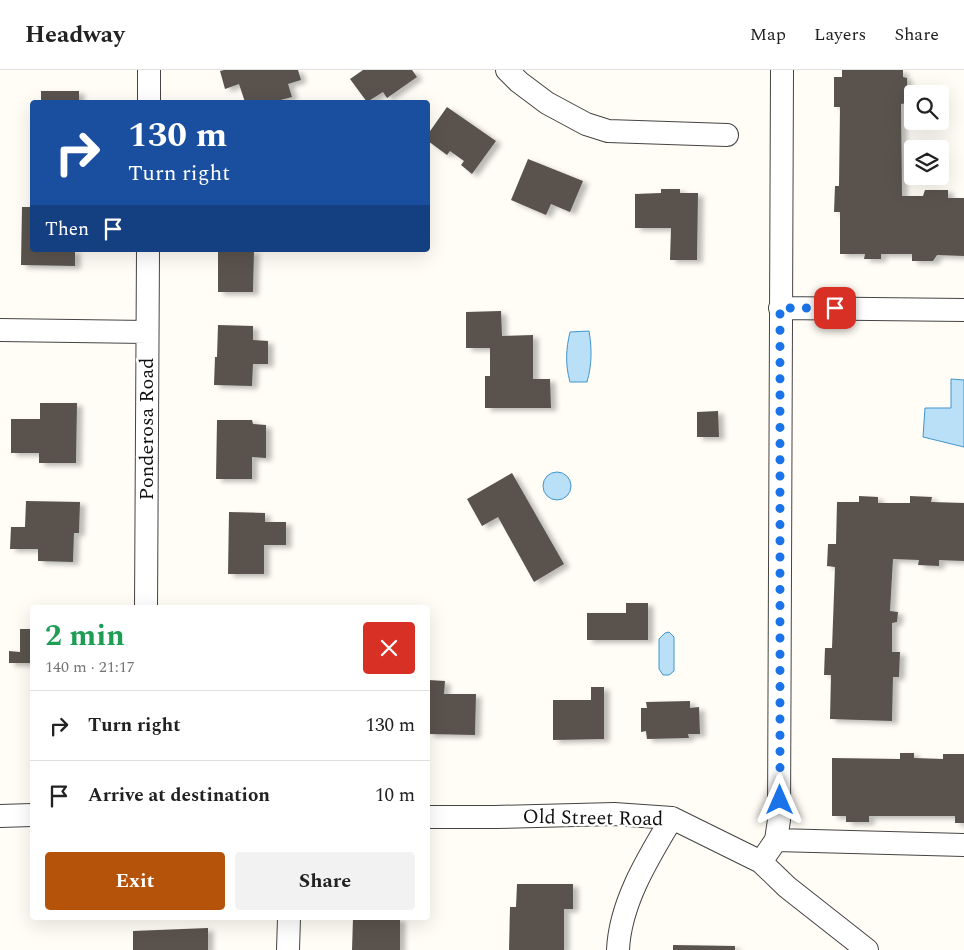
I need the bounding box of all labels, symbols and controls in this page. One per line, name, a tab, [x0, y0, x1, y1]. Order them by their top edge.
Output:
text: Headway	[25, 17, 125, 53]
text: Map	[750, 21, 786, 48]
text: Layers	[814, 21, 866, 48]
text: Share	[894, 21, 939, 48]
map controls	[904, 85, 949, 185]
button: search	[904, 85, 949, 130]
text: 130 m	[128, 109, 227, 162]
icon: right	[45, 120, 110, 185]
button: layers	[904, 140, 949, 185]
text: Turn right	[128, 157, 230, 190]
text: Then	[45, 215, 89, 244]
icon: arrive	[99, 215, 127, 243]
pin	[814, 287, 856, 329]
icon: arrive	[821, 294, 849, 322]
street label: Ponderosa Road	[132, 358, 162, 500]
text: 2 min	[45, 613, 125, 659]
button: close	[363, 622, 415, 674]
text: 140 m · 21:17	[45, 655, 135, 679]
text: Turn right	[88, 711, 181, 740]
text: 130 m	[365, 711, 415, 740]
icon: right	[45, 712, 73, 740]
position arrow	[753, 773, 805, 825]
text: Arrive at destination	[88, 781, 270, 810]
text: 10 m	[375, 781, 415, 810]
icon: arrive	[45, 782, 73, 810]
street label: Old Street Road	[522, 802, 664, 834]
button: Exit	[45, 852, 225, 910]
button: Share	[235, 852, 415, 910]

